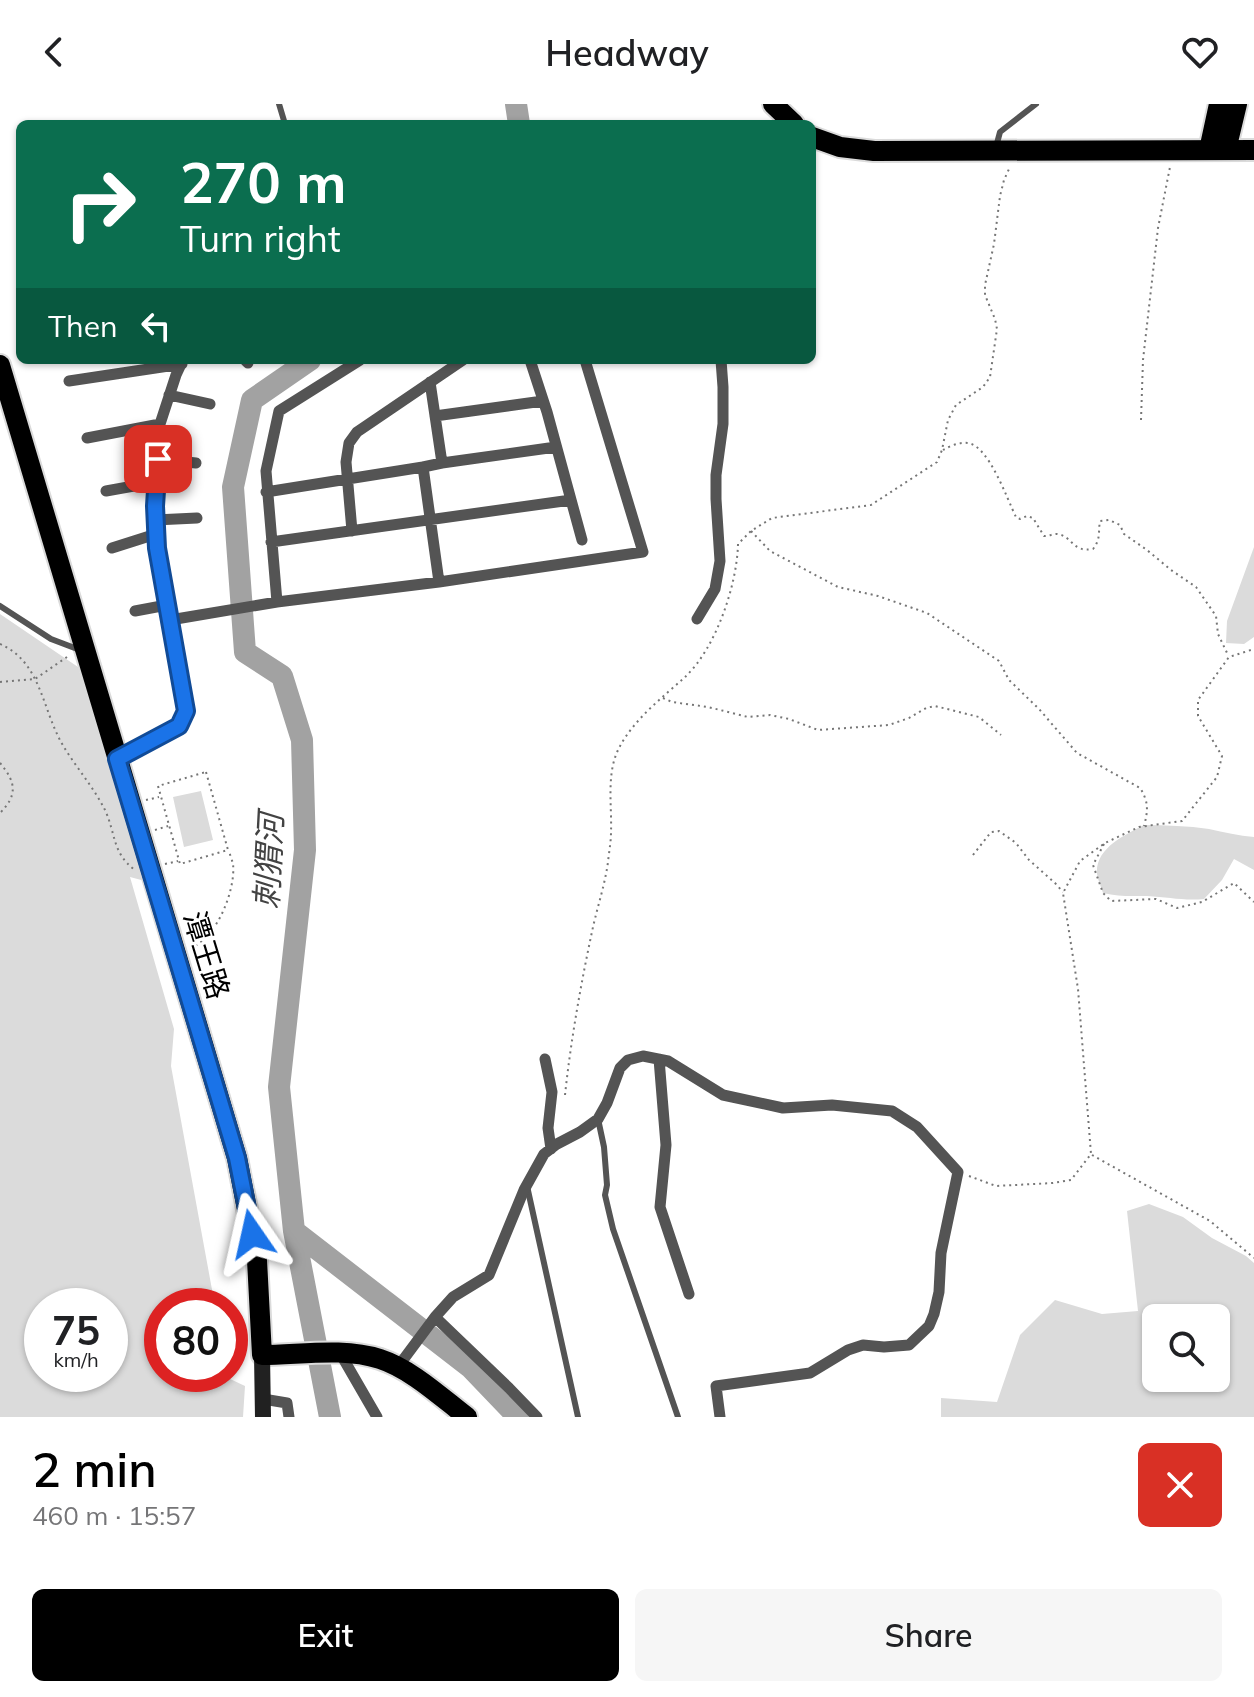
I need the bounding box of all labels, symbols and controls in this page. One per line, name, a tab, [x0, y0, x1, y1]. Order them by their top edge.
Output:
icon: back	[32, 30, 76, 74]
text: Headway	[545, 30, 709, 75]
icon: heart	[1178, 30, 1222, 74]
text: 270 m	[180, 147, 347, 217]
icon: right	[48, 152, 152, 256]
text: Turn right	[180, 216, 341, 261]
icon: left	[134, 304, 178, 348]
text: Then	[48, 307, 118, 345]
pin	[124, 425, 192, 493]
icon: arrive	[136, 437, 180, 481]
water label: 刺猬河	[246, 806, 291, 910]
street label: 潭王路	[176, 906, 238, 1004]
position arrow	[210, 1192, 294, 1276]
speed limit sign: 80	[144, 1288, 248, 1392]
map controls	[1142, 1304, 1230, 1392]
button: search	[1142, 1304, 1230, 1392]
text: 75	[52, 1305, 100, 1355]
text: km/h	[53, 1347, 99, 1372]
text: 2 min	[32, 1439, 157, 1499]
button: close	[1138, 1443, 1222, 1527]
text: 460 m · 15:57	[32, 1499, 196, 1532]
button: Exit	[32, 1589, 619, 1681]
button: Share	[635, 1589, 1222, 1681]

